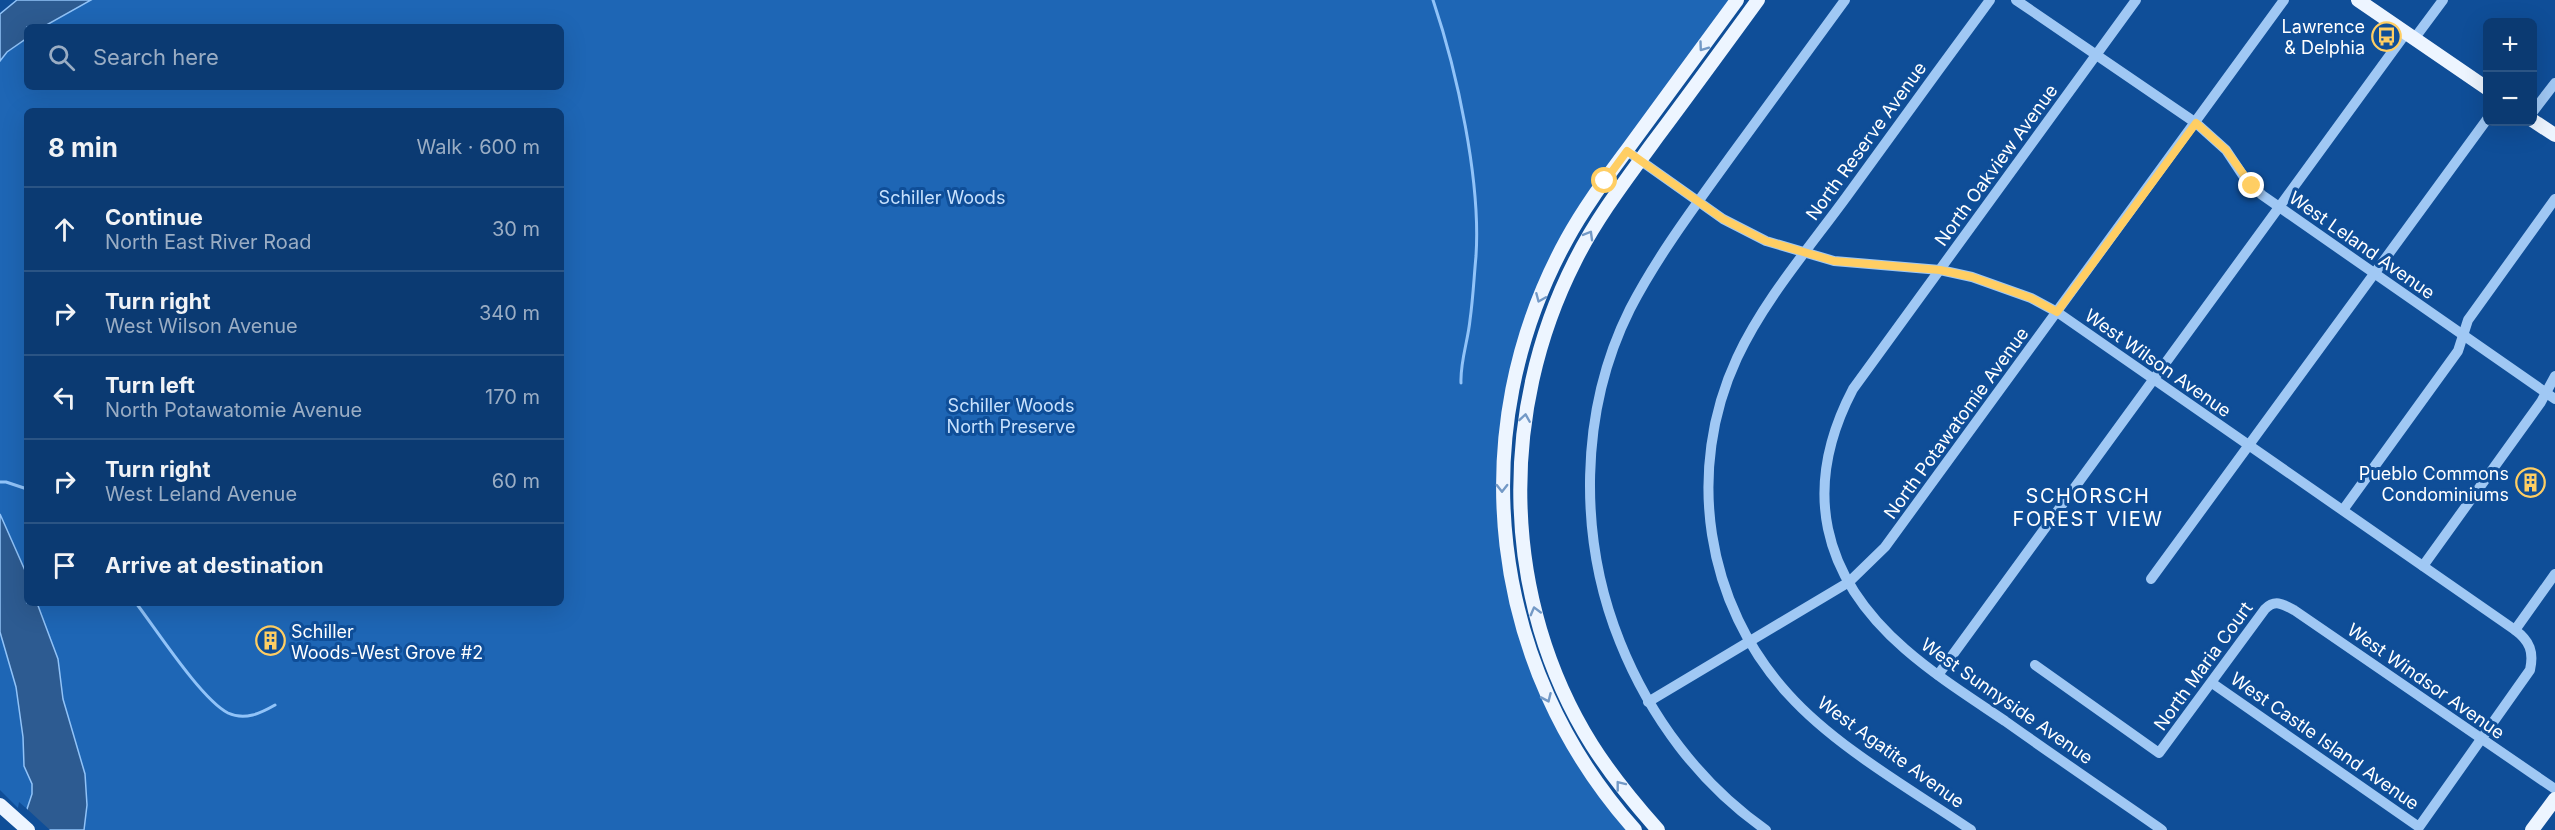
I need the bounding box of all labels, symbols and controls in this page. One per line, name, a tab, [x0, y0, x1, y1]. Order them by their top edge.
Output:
place label: Lawrence & Delphia	[2282, 16, 2365, 58]
map controls	[2483, 18, 2537, 126]
button: +	[2483, 18, 2537, 72]
bus stop icon: Lawrence & Delphia	[2370, 20, 2402, 52]
search box	[24, 24, 564, 90]
icon: search	[45, 41, 78, 74]
one-way arrow	[1699, 41, 1710, 52]
text: Search here	[93, 44, 219, 70]
street label: North Reserve Avenue	[1802, 58, 1930, 224]
button: −	[2483, 72, 2537, 126]
street label: North Oakview Avenue	[1930, 80, 2062, 250]
text: 8 min	[48, 132, 118, 163]
text: Walk · 600 m	[416, 135, 540, 159]
route start	[1591, 167, 1617, 193]
route end	[2238, 172, 2264, 198]
park label: Schiller Woods	[879, 187, 1005, 208]
street label: West Leland Avenue	[2285, 187, 2439, 303]
text: Continue	[105, 204, 203, 230]
icon: ahead	[48, 213, 81, 246]
text: 30 m	[492, 217, 540, 241]
text: North East River Road	[105, 230, 312, 254]
one-way arrow	[1582, 231, 1594, 241]
text: Turn right	[105, 288, 211, 314]
one-way arrow	[1535, 291, 1547, 302]
icon: right	[48, 297, 81, 330]
text: 340 m	[479, 301, 540, 325]
street label: West Wilson Avenue	[2081, 305, 2235, 421]
text: West Wilson Avenue	[105, 314, 298, 338]
street label: North Potawatomie Avenue	[1879, 323, 2033, 523]
text: Turn left	[105, 372, 195, 398]
icon: left	[48, 381, 81, 414]
text: 170 m	[485, 385, 540, 409]
park label: Schiller Woods North Preserve	[947, 395, 1075, 437]
text: North Potawatomie Avenue	[105, 398, 362, 422]
one-way arrow	[1518, 413, 1530, 422]
text: Turn right	[105, 456, 211, 482]
place label: Pueblo Commons Condominiums	[2359, 463, 2509, 505]
icon: right	[48, 465, 81, 498]
building icon: Pueblo Commons Condominiums	[2514, 467, 2546, 499]
text: 60 m	[492, 469, 540, 493]
text: West Leland Avenue	[105, 482, 297, 506]
one-way arrow	[1496, 483, 1508, 492]
district label: SCHORSCH FOREST VIEW	[2013, 484, 2163, 531]
icon: arrive	[48, 549, 81, 582]
text: Arrive at destination	[105, 552, 324, 578]
street label: North Maria Court	[2149, 598, 2257, 734]
one-way arrow	[1530, 606, 1543, 616]
street label: West Windsor Avenue	[2343, 619, 2509, 743]
place label: Schiller Woods-West Grove #2	[291, 621, 483, 663]
building icon: Schiller Woods-West Grove #2	[254, 625, 286, 657]
street label: West Sunnyside Avenue	[1917, 634, 2097, 768]
street label: West Castle Island Avenue	[2227, 668, 2423, 814]
one-way arrow	[1540, 691, 1552, 702]
street label: West Agatite Avenue	[1814, 692, 1968, 812]
one-way arrow	[1616, 781, 1627, 792]

